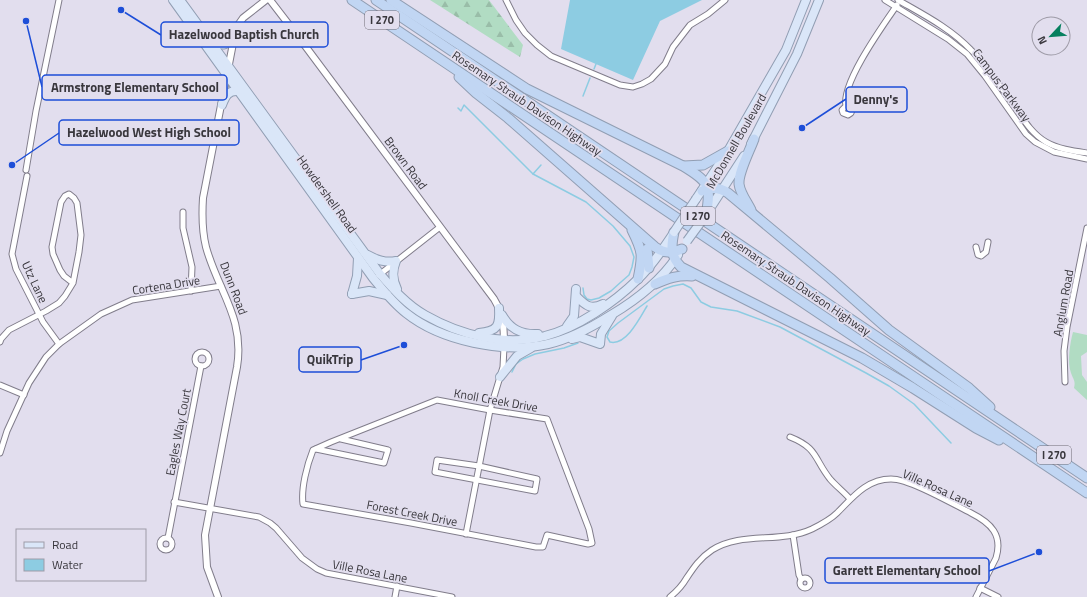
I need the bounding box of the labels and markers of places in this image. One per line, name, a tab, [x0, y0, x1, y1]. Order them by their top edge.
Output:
callout: Hazelwood Baptish Church	[161, 22, 328, 47]
callout: Armstrong Elementary School	[42, 75, 227, 100]
callout: Denny's	[846, 87, 907, 112]
callout: Hazelwood West High School	[59, 120, 239, 145]
callout: QuikTrip	[299, 347, 361, 372]
callout: Garrett Elementary School	[825, 558, 989, 583]

